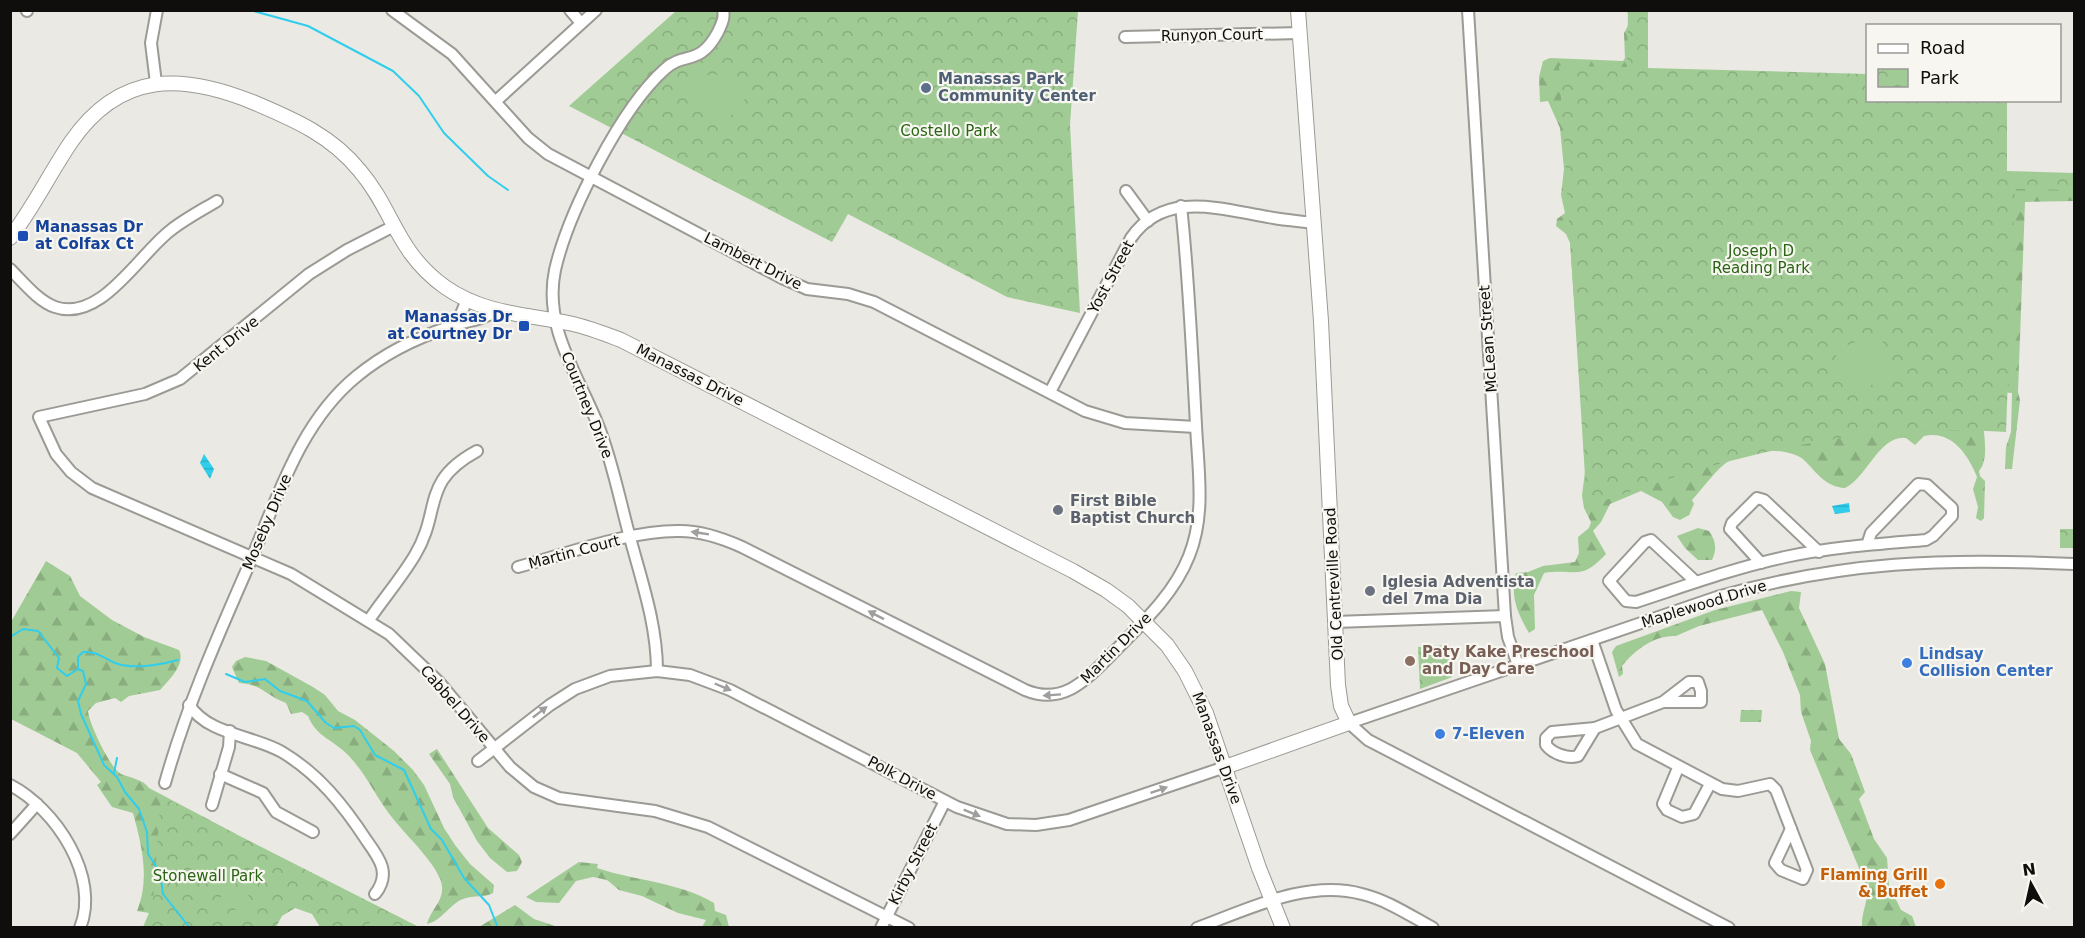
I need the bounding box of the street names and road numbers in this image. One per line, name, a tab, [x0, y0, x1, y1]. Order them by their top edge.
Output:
street label: Runyon Court	[1161, 25, 1263, 45]
street label: Lambert Drive	[701, 229, 805, 293]
street label: Yost Street	[1084, 237, 1138, 318]
street label: McLean Street	[1475, 285, 1501, 393]
street label: Kent Drive	[190, 312, 262, 376]
street label: Manassas Drive	[633, 340, 747, 410]
street label: Courtney Drive	[557, 349, 617, 461]
street label: Moseby Drive	[239, 471, 295, 573]
street label: Old Centreville Road	[1321, 507, 1347, 661]
street label: Martin Court	[526, 531, 622, 573]
street label: Maplewood Drive	[1639, 576, 1769, 632]
street label: Martin Drive	[1077, 609, 1155, 687]
street label: Cabbel Drive	[416, 662, 494, 746]
street label: Manassas Drive	[1188, 689, 1246, 807]
street label: Polk Drive	[865, 752, 939, 804]
street label: Kirby Street	[885, 820, 941, 908]

